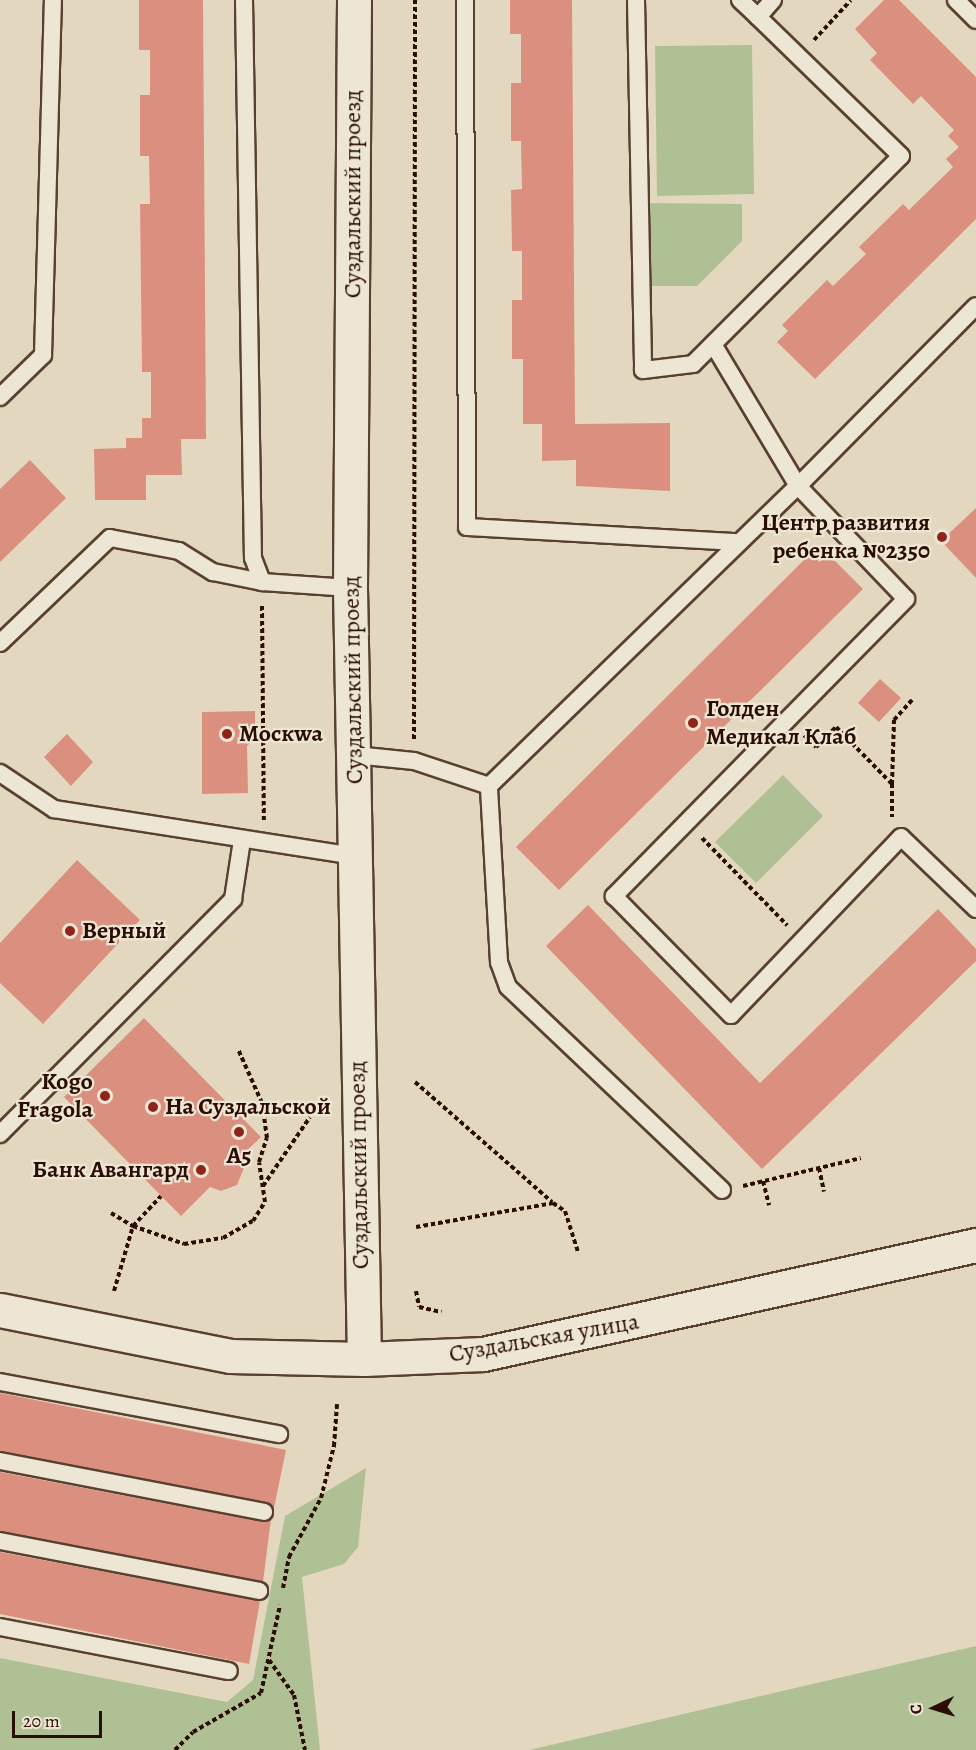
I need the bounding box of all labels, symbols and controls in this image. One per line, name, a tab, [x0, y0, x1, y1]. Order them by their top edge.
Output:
street label: Суздальский проезд	[339, 90, 367, 298]
place label: Центр развития ребенка №2350	[761, 509, 930, 565]
marker: Центр развития ребенка №2350	[935, 530, 949, 544]
street label: Суздальский проезд	[337, 576, 369, 784]
place label: Голден Медикал Клаб	[706, 695, 856, 751]
marker: Голден Медикал Клаб	[684, 714, 702, 732]
place label: Москwa	[239, 720, 323, 748]
marker: Москwa	[220, 727, 234, 741]
place label: Верный	[82, 917, 166, 945]
marker: Верный	[63, 924, 77, 938]
street label: Суздальский проезд	[343, 1061, 375, 1269]
place label: Kogo Fragola	[17, 1068, 93, 1124]
marker: Kogo Fragola	[98, 1089, 112, 1103]
place label: На Суздальской	[165, 1093, 331, 1121]
marker: На Суздальской	[146, 1100, 160, 1114]
marker: А5	[232, 1125, 246, 1139]
place label: А5	[226, 1142, 252, 1170]
place label: Банк Авангард	[32, 1156, 189, 1184]
marker: Банк Авангард	[194, 1163, 208, 1177]
street label: Суздальская улица	[447, 1307, 641, 1369]
north arrow	[904, 1678, 964, 1738]
scale bar	[15, 1699, 105, 1737]
text: С	[905, 1704, 927, 1715]
text: 20 m	[23, 1709, 60, 1733]

